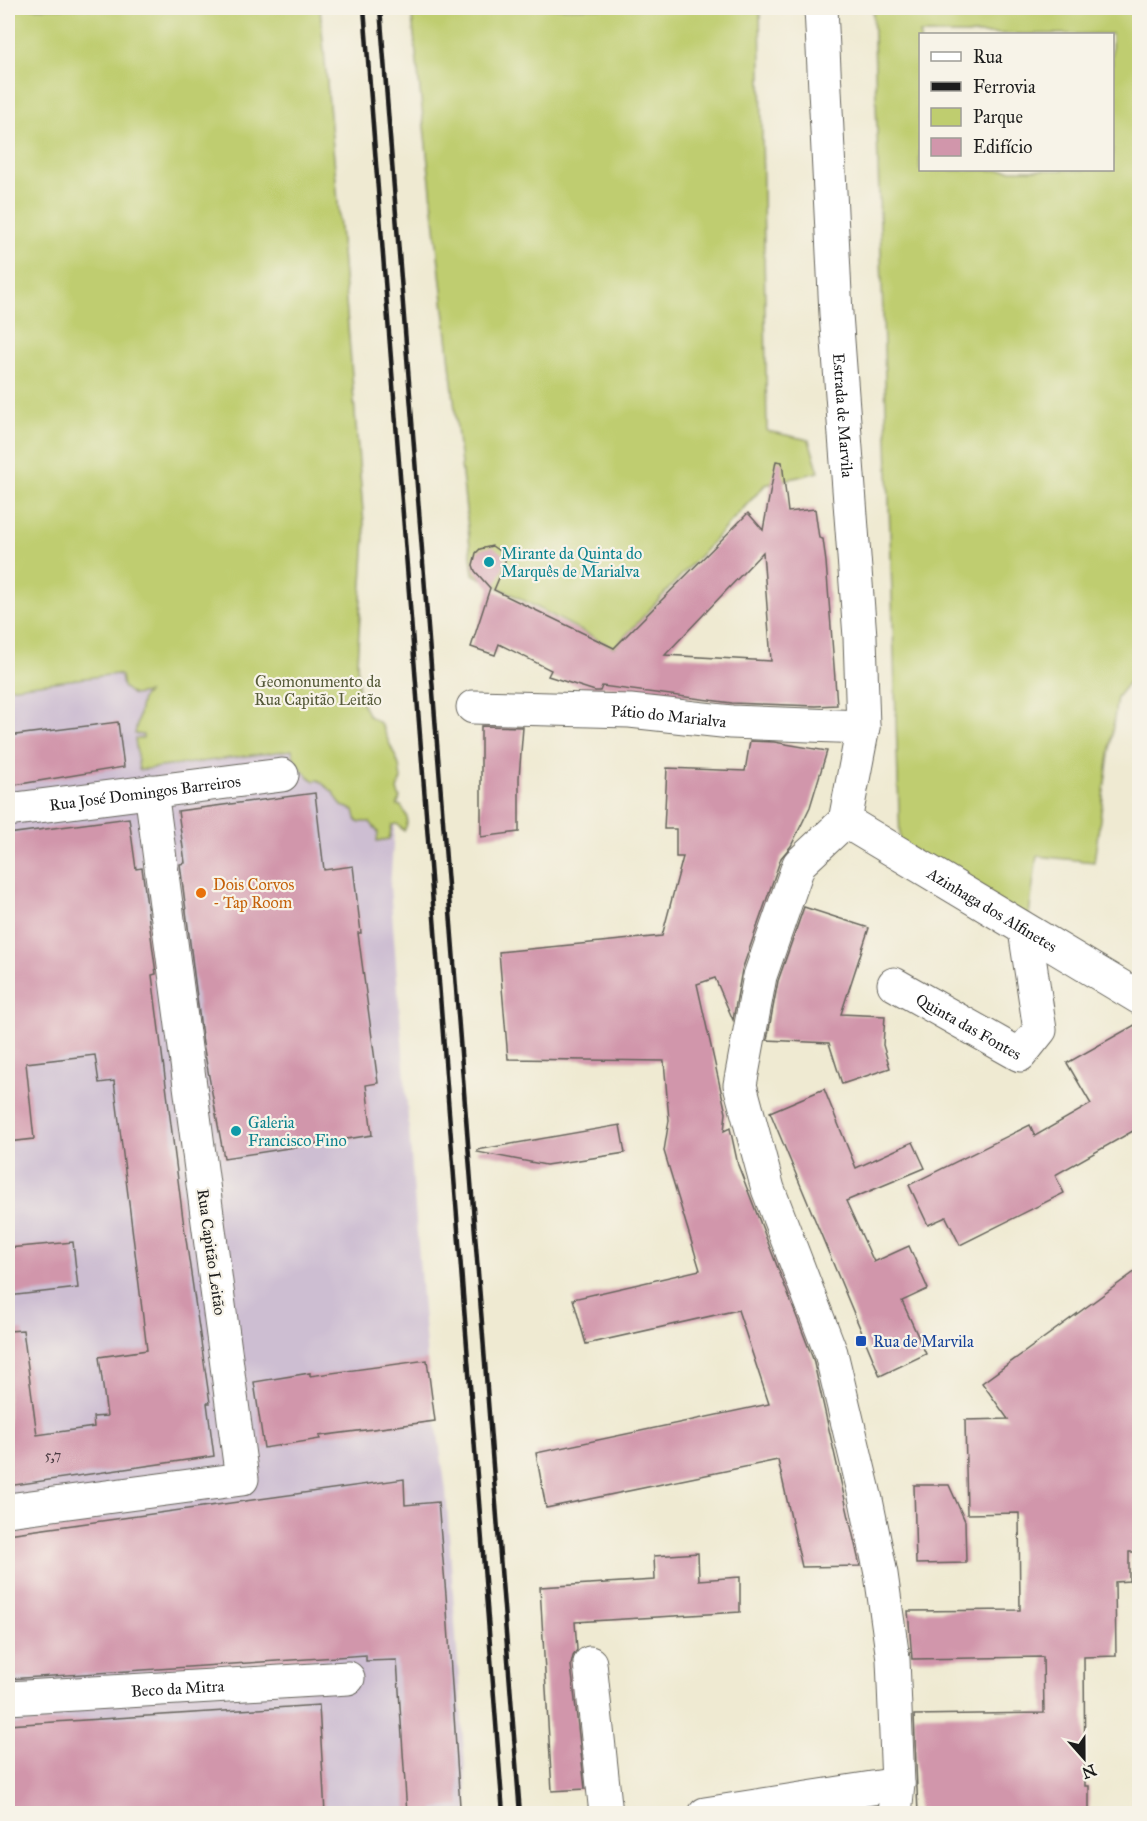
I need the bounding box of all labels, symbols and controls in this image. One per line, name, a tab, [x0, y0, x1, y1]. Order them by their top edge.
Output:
legend	[919, 33, 1114, 171]
text: Rua	[973, 46, 1003, 68]
text: Ferrovia	[973, 76, 1036, 98]
text: Parque	[973, 106, 1023, 129]
text: Edifício	[973, 136, 1032, 158]
street label: Estrada de Marvila	[829, 352, 857, 479]
place label: Mirante da Quinta do Marquês de Marialva	[501, 544, 642, 582]
marker: Mirante da Quinta do Marquês de Marialva	[482, 555, 496, 569]
park label: Geomonumento da Rua Capitão Leitão	[254, 672, 382, 709]
street label: Pátio do Marialva	[611, 702, 728, 731]
street label: Rua José Domingos Barreiros	[48, 771, 242, 815]
street label: Azinhaga dos Alfinetes	[923, 863, 1061, 956]
place label: Dois Corvos - Tap Room	[213, 875, 294, 912]
marker: Dois Corvos - Tap Room	[194, 886, 208, 900]
street label: Quinta das Fontes	[913, 989, 1025, 1064]
place label: Galeria Francisco Fino	[248, 1113, 347, 1150]
marker: Galeria Francisco Fino	[229, 1124, 243, 1138]
street label: Rua Capitão Leitão	[193, 1188, 230, 1316]
place label: Rua de Marvila	[873, 1332, 974, 1351]
marker: Rua de Marvila	[854, 1334, 868, 1348]
house number: 5,7	[45, 1447, 61, 1464]
street label: Beco da Mitra	[131, 1676, 225, 1701]
north arrow	[1054, 1728, 1114, 1788]
text: N	[1079, 1760, 1099, 1783]

